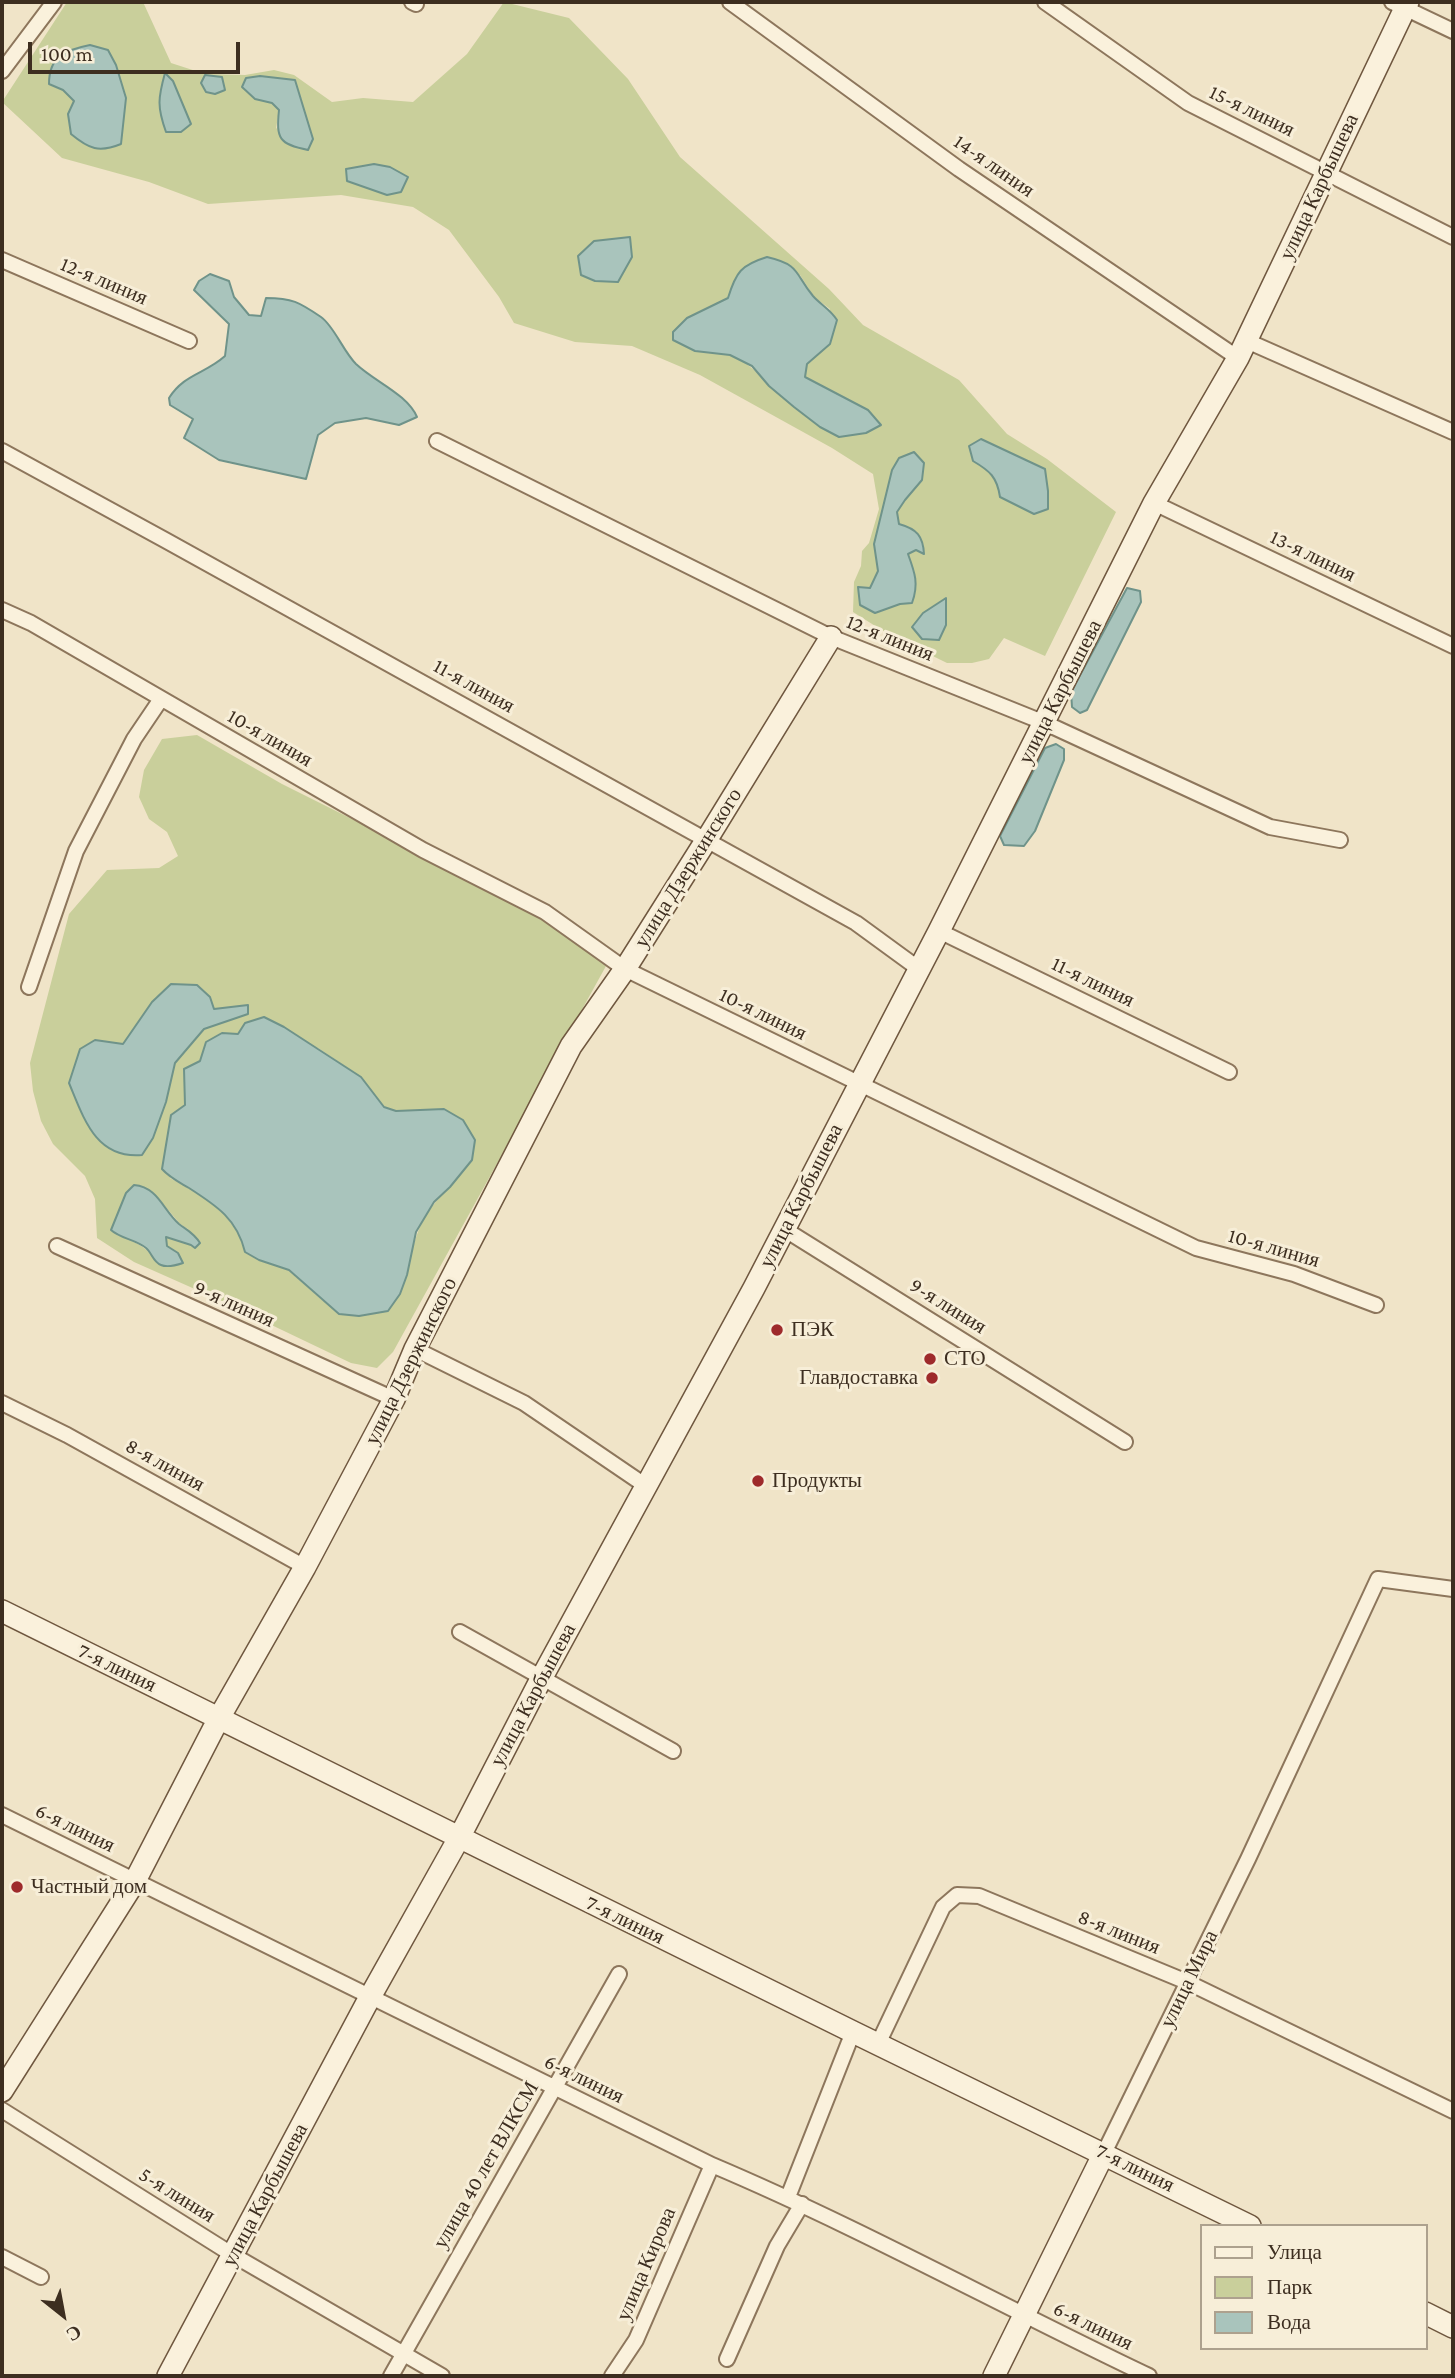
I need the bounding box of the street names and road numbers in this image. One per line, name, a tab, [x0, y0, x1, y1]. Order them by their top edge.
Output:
street label: 15-я линия	[1205, 80, 1299, 142]
street label: улица Карбышева	[1274, 110, 1364, 264]
street label: 14-я линия	[949, 129, 1039, 203]
street label: 12-я линия	[57, 251, 151, 311]
street label: 13-я линия	[1266, 525, 1360, 587]
street label: 12-я линия	[843, 609, 937, 667]
street label: улица Карбышева	[1013, 616, 1107, 768]
street label: 11-я линия	[429, 653, 519, 719]
street label: 10-я линия	[223, 704, 317, 772]
street label: улица Дзержинского	[629, 784, 747, 952]
street label: 11-я линия	[1047, 951, 1139, 1013]
street label: 10-я линия	[715, 982, 811, 1046]
street label: улица Карбышева	[754, 1120, 848, 1272]
street label: 10-я линия	[1225, 1223, 1323, 1273]
street label: улица Дзержинского	[360, 1273, 462, 1449]
street label: 9-я линия	[905, 1273, 991, 1339]
street label: 9-я линия	[190, 1275, 278, 1333]
street label: 8-я линия	[121, 1433, 209, 1497]
street label: улица Карбышева	[485, 1619, 581, 1771]
street label: 7-я линия	[74, 1638, 160, 1698]
street label: 6-я линия	[31, 1798, 119, 1858]
street label: 7-я линия	[582, 1890, 668, 1950]
street label: 8-я линия	[1074, 1904, 1164, 1960]
street label: улица Мира	[1155, 1926, 1223, 2032]
street label: 6-я линия	[540, 2049, 628, 2109]
street label: улица 40 лет ВЛКСМ	[428, 2077, 544, 2253]
street label: улица Карбышева	[217, 2119, 313, 2271]
street label: 7-я линия	[1092, 2138, 1178, 2198]
street label: 5-я линия	[134, 2162, 220, 2228]
street label: улица Кирова	[611, 2203, 681, 2325]
street label: 6-я линия	[1049, 2296, 1137, 2356]

